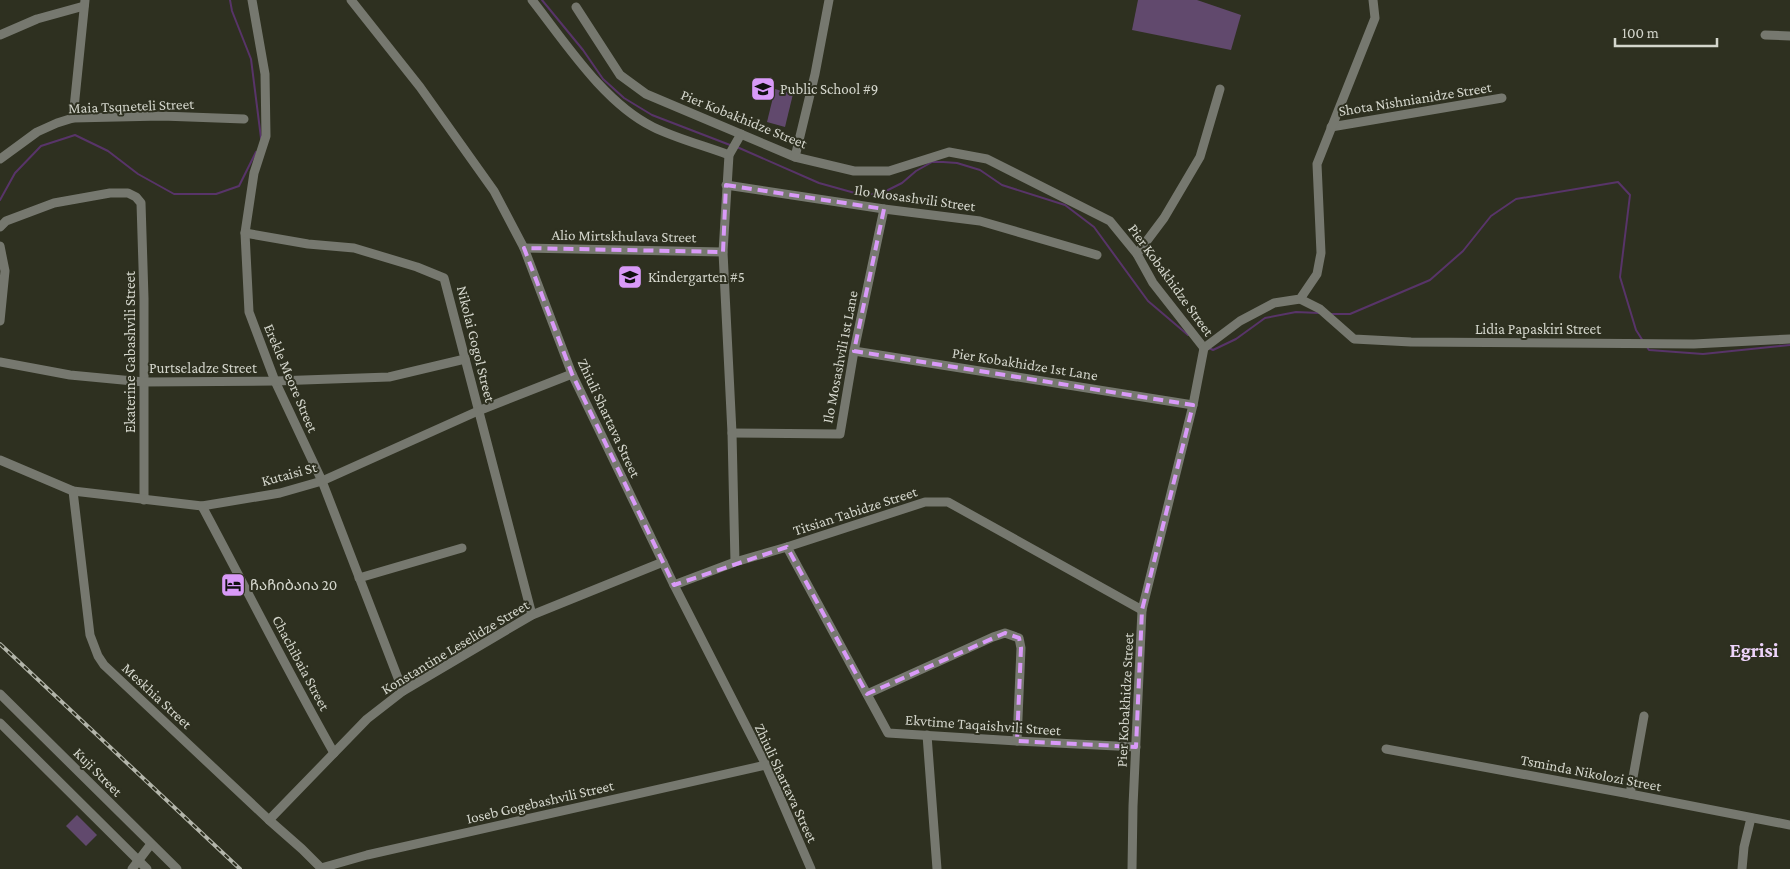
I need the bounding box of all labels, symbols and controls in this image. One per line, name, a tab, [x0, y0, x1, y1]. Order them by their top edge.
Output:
scale bar	[1615, 15, 1718, 47]
text: 100 m	[1622, 25, 1659, 41]
school or university icon: Public School #9	[750, 76, 776, 102]
street label: Shota Nishnianidze Street	[1337, 79, 1494, 119]
place label: Public School #9	[780, 81, 878, 97]
street label: Pier Kobakhidze Street	[679, 86, 810, 152]
street label: Maia Tsqneteli Street	[68, 96, 195, 117]
street label: Ilo Mosashvili Street	[853, 182, 978, 215]
street label: Pier Kobakhidze Street	[1125, 221, 1218, 340]
street label: Alio Mirtskhulava Street	[551, 227, 698, 245]
school or university icon: Kindergarten #5	[617, 264, 643, 290]
place label: Kindergarten #5	[648, 269, 745, 286]
street label: Ekaterine Gabashvili Street	[122, 270, 138, 433]
street label: Nikolai Gogol Street	[453, 284, 498, 405]
street label: Ilo Mosashvili 1st Lane	[819, 289, 861, 425]
street label: Erekle Meore Street	[261, 321, 321, 436]
street label: Lidia Papaskiri Street	[1475, 321, 1602, 338]
street label: Pier Kobakhidze 1st Lane	[951, 345, 1099, 383]
street label: Zhiuli Shartava Street	[574, 356, 644, 481]
street label: Purtseladze Street	[149, 360, 258, 376]
street label: Kutaisi St	[260, 459, 319, 489]
street label: Titsian Tabidze Street	[791, 483, 920, 539]
hotel icon: ჩაჩიბაია 20	[220, 572, 246, 598]
place label: ჩაჩიბაია 20	[250, 577, 337, 593]
street label: Konstantine Leselidze Street	[378, 596, 533, 697]
street label: Chachibaia Street	[269, 613, 333, 714]
street label: Pier Kobakhidze Street	[1113, 631, 1137, 768]
district label: Egrisi	[1729, 639, 1779, 661]
street label: Meskhia Street	[119, 660, 196, 733]
street label: Ekvtime Taqaishvili Street	[904, 712, 1062, 739]
street label: Zhiuli Shartava Street	[751, 721, 821, 846]
street label: Kuji Street	[70, 744, 126, 801]
street label: Tsminda Nikolozi Street	[1519, 751, 1664, 795]
street label: Ioseb Gogebashvili Street	[465, 777, 616, 828]

